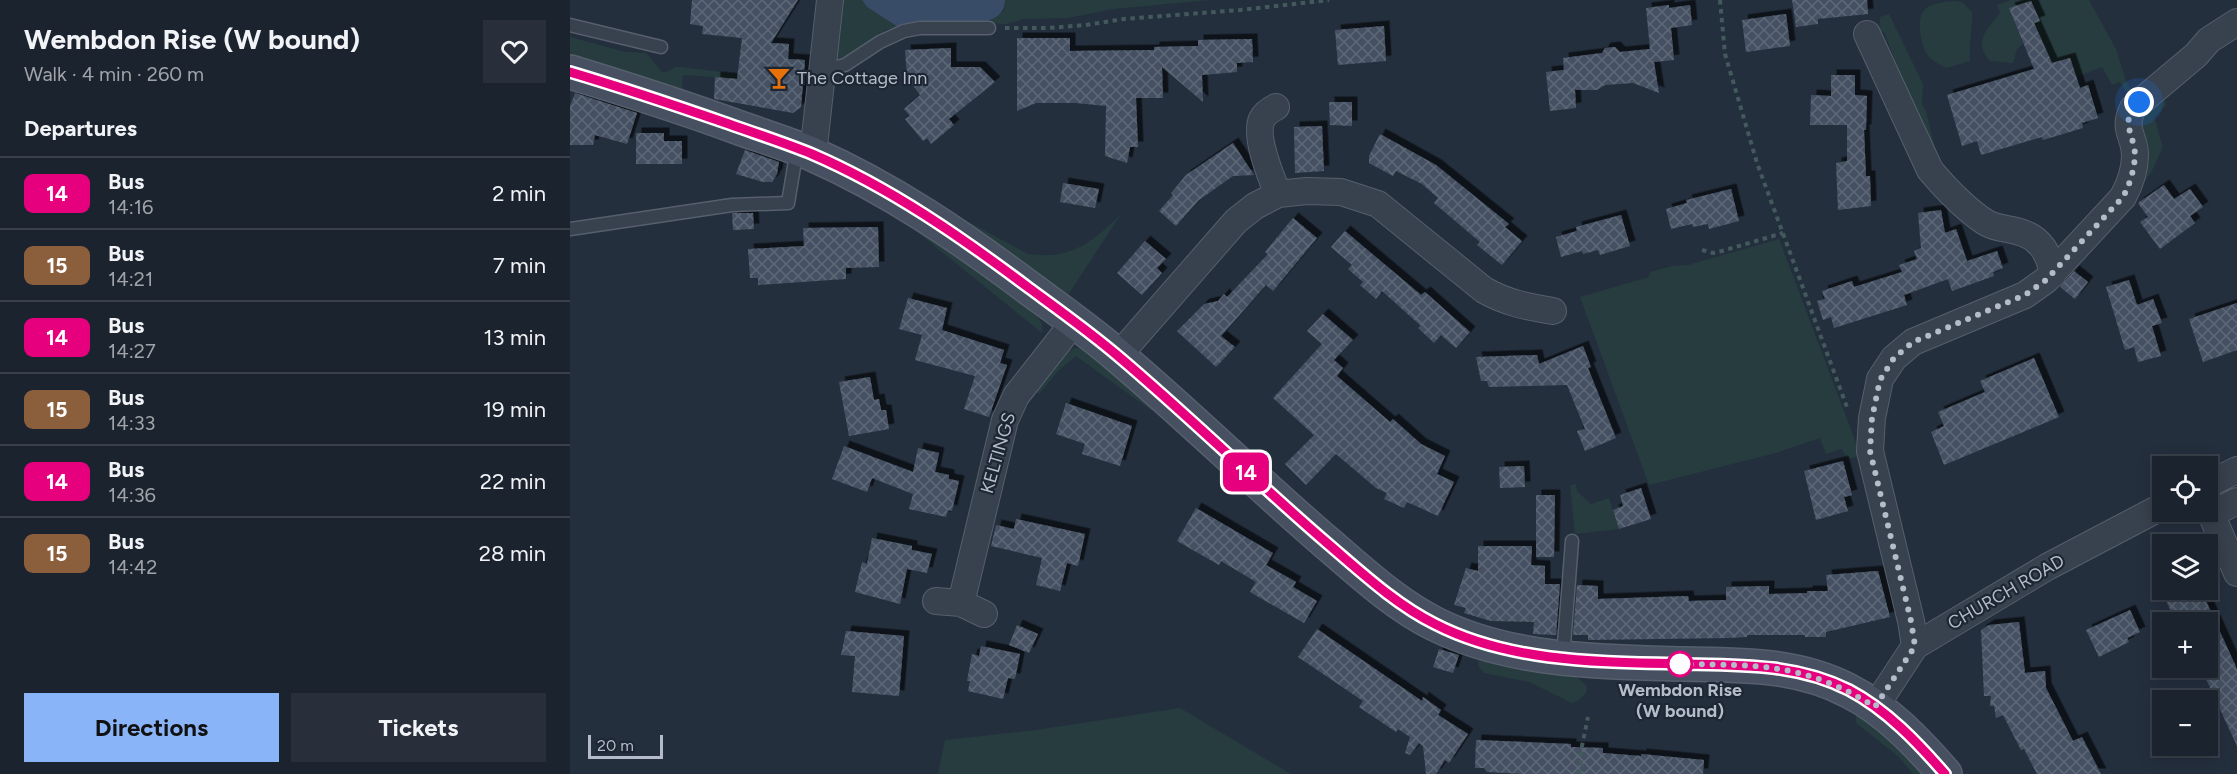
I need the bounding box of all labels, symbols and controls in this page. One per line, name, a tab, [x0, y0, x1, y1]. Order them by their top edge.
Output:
button: heart	[483, 20, 546, 83]
text: Wembdon Rise (W bound)	[24, 22, 360, 56]
text: Walk · 4 min · 260 m	[24, 62, 204, 86]
bar icon: The Cottage Inn	[766, 65, 792, 91]
place label: The Cottage Inn	[797, 67, 927, 89]
your location	[2124, 87, 2154, 117]
text: Departures	[24, 115, 137, 142]
text: Bus	[108, 168, 144, 195]
text: 2 min	[492, 180, 546, 207]
text: 14	[46, 181, 68, 206]
text: 14:16	[108, 195, 153, 219]
text: Bus	[108, 240, 144, 267]
text: 7 min	[493, 252, 546, 279]
text: 15	[46, 253, 68, 278]
text: 14:21	[108, 267, 153, 291]
text: Bus	[108, 312, 144, 339]
text: 13 min	[483, 324, 546, 351]
text: 14	[46, 325, 68, 350]
text: 14:27	[108, 339, 156, 363]
text: Bus	[108, 384, 144, 411]
text: 19 min	[483, 396, 546, 423]
text: 15	[46, 397, 68, 422]
street label: KELTINGS	[976, 410, 1020, 496]
text: 14:33	[108, 411, 156, 435]
line badge: 14	[1219, 452, 1273, 492]
text: Bus	[108, 456, 144, 483]
map controls	[2152, 456, 2218, 756]
button: locate	[2152, 456, 2218, 522]
text: 14	[1235, 460, 1257, 485]
text: 22 min	[480, 468, 546, 495]
text: 14	[46, 469, 68, 494]
text: 14:36	[108, 483, 156, 507]
text: Bus	[108, 528, 144, 555]
button: layers	[2152, 534, 2218, 600]
text: 28 min	[479, 540, 546, 567]
text: 15	[46, 541, 68, 566]
street label: CHURCH ROAD	[1944, 550, 2068, 634]
text: 14:42	[108, 555, 157, 579]
button: +	[2152, 612, 2218, 678]
marker: Wembdon Rise (W bound)	[1667, 651, 1693, 677]
place label: Wembdon Rise (W bound)	[1618, 679, 1742, 722]
button: −	[2152, 690, 2218, 756]
button: Directions	[24, 693, 279, 762]
button: Tickets	[291, 693, 546, 762]
scale bar	[588, 732, 663, 760]
text: 20 m	[597, 736, 634, 755]

